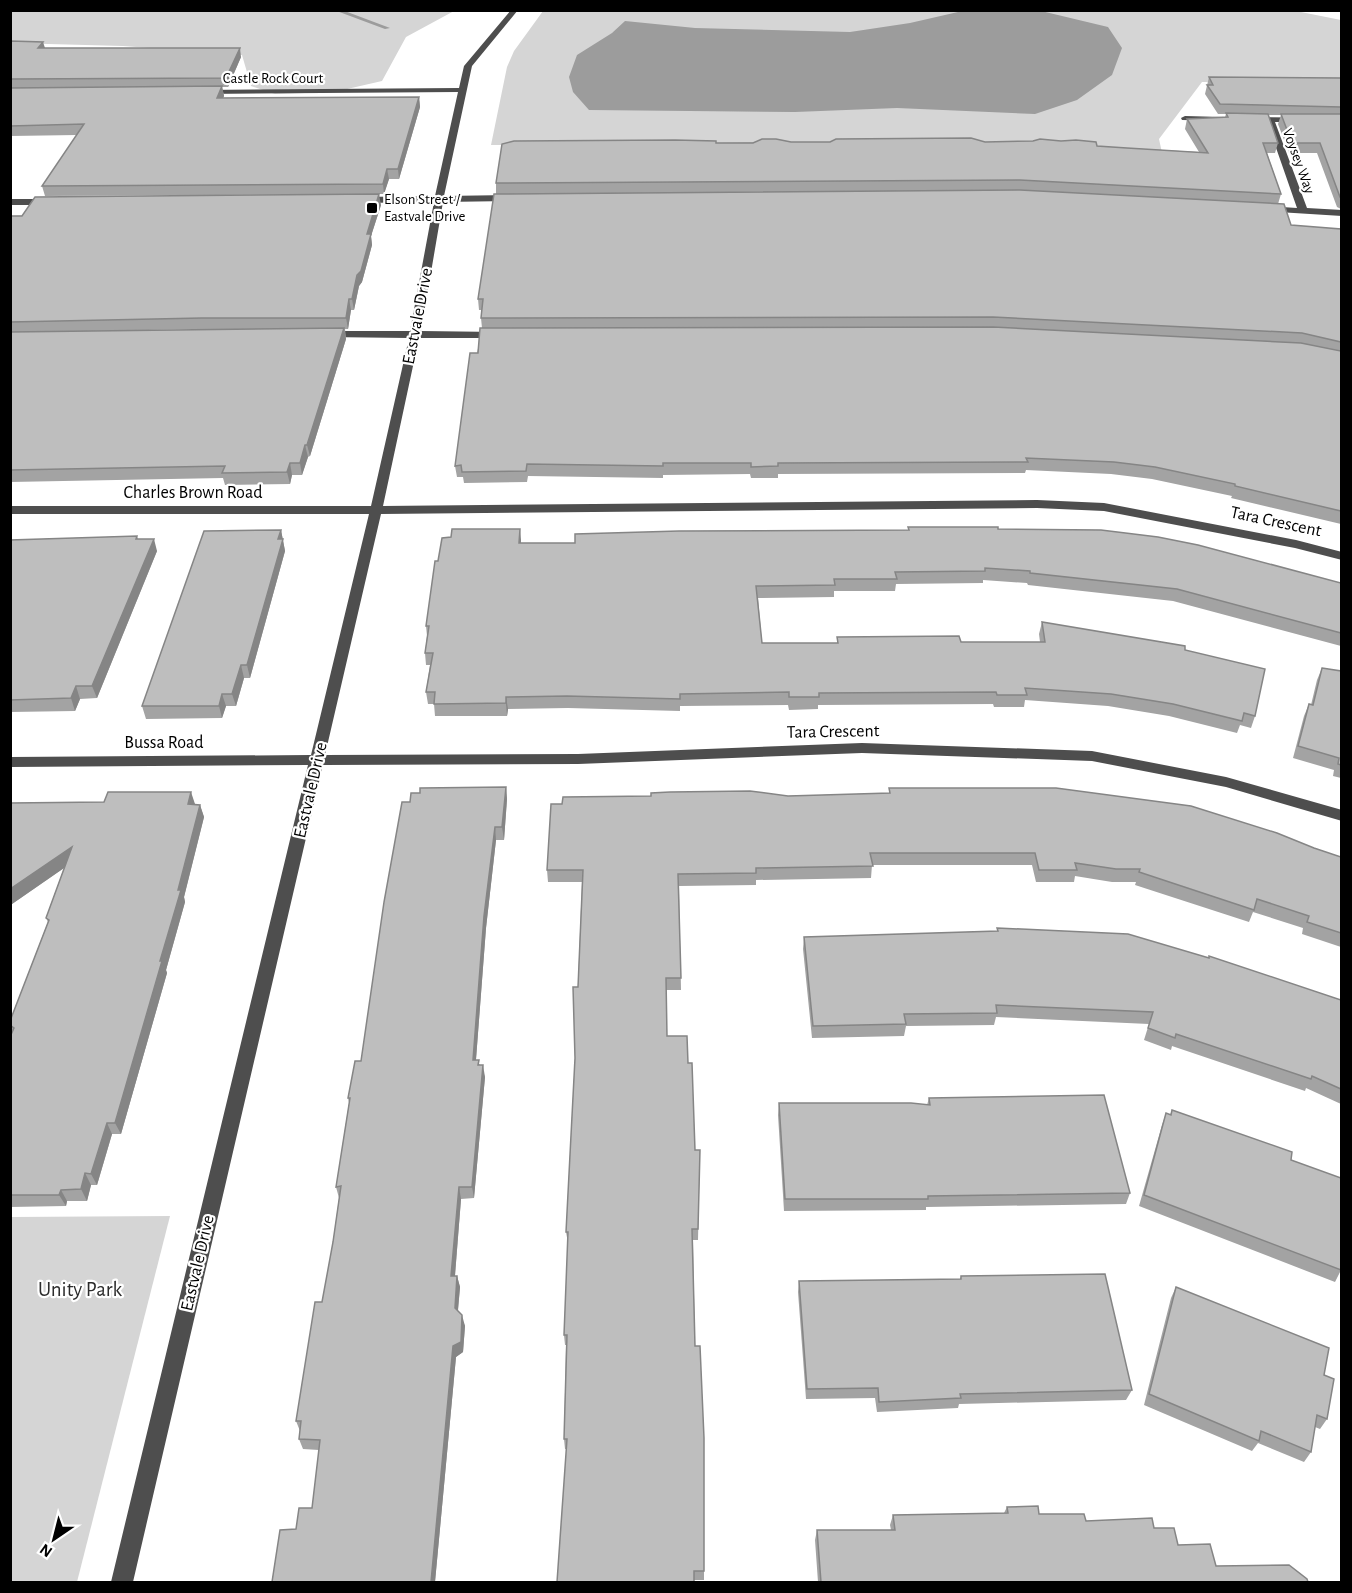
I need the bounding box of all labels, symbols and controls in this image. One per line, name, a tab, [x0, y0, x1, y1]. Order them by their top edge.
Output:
street label: Castle Rock Court	[223, 71, 323, 86]
street label: Voysey Way	[1280, 126, 1317, 196]
place label: Elson Street / Eastvale Drive	[384, 192, 466, 224]
marker: Elson Street / Eastvale Drive	[365, 201, 379, 215]
street label: Eastvale Drive	[400, 266, 436, 366]
street label: Charles Brown Road	[123, 484, 263, 502]
street label: Tara Crescent	[1229, 504, 1323, 540]
street label: Tara Crescent	[787, 722, 880, 742]
street label: Bussa Road	[124, 734, 204, 752]
street label: Eastvale Drive	[291, 741, 331, 840]
street label: Eastvale Drive	[178, 1214, 218, 1313]
park label: Unity Park	[38, 1279, 122, 1300]
north arrow	[24, 1509, 84, 1569]
text: N	[37, 1541, 55, 1560]

